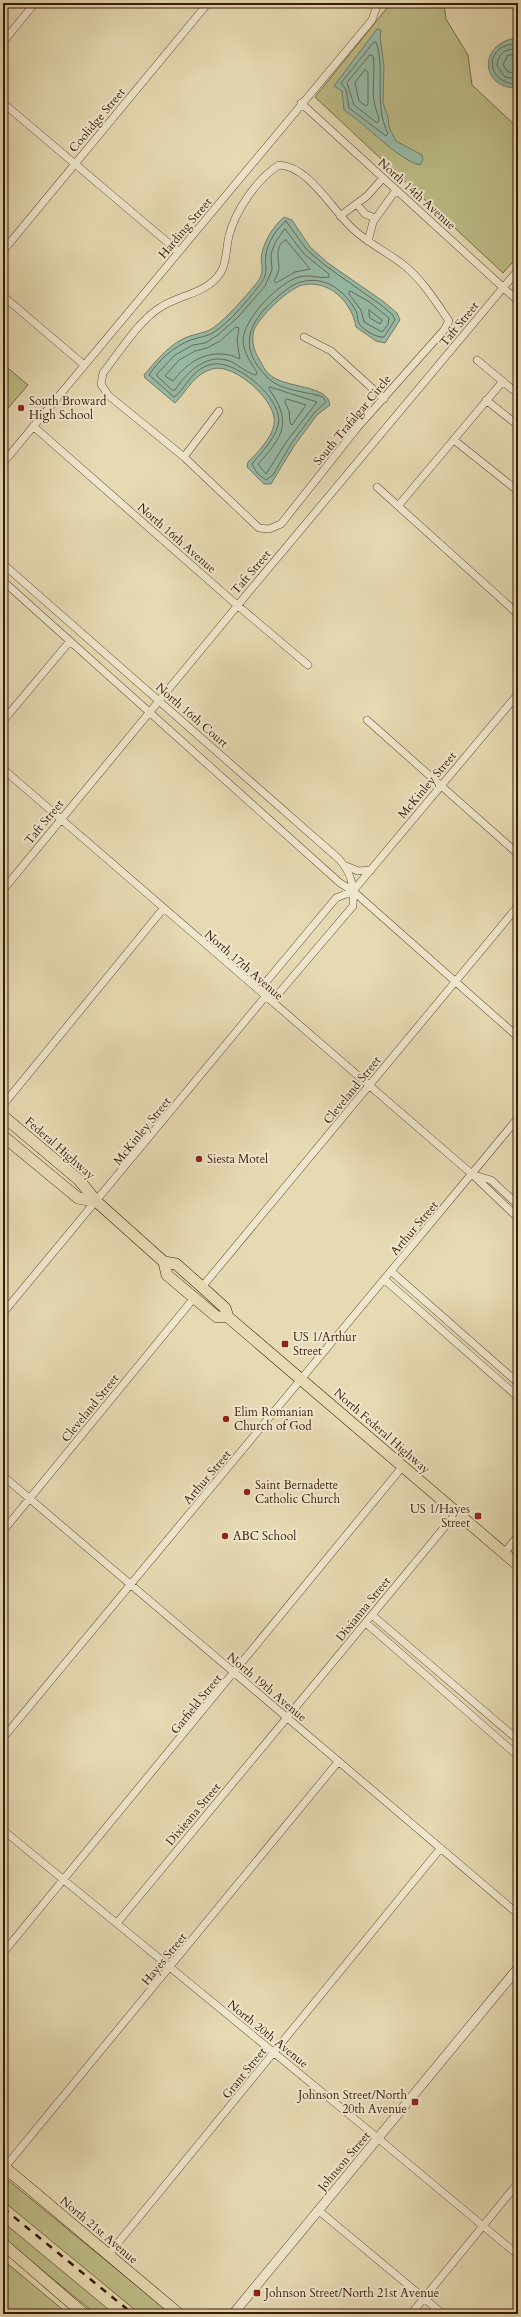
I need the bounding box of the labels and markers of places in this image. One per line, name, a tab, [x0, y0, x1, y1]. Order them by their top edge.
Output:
place label: South Broward High School	[29, 393, 107, 423]
marker: South Broward High School	[16, 403, 26, 413]
place label: Siesta Motel	[207, 1151, 268, 1167]
marker: Siesta Motel	[194, 1154, 204, 1164]
place label: US 1/Arthur Street	[293, 1329, 357, 1359]
marker: US 1/Arthur Street	[280, 1339, 290, 1349]
place label: Elim Romanian Church of God	[234, 1404, 314, 1434]
marker: Elim Romanian Church of God	[221, 1414, 231, 1424]
place label: Saint Bernadette Catholic Church	[255, 1477, 341, 1507]
marker: Saint Bernadette Catholic Church	[242, 1487, 252, 1497]
place label: US 1/Hayes Street	[410, 1501, 470, 1531]
marker: US 1/Hayes Street	[473, 1511, 483, 1521]
place label: ABC School	[233, 1528, 296, 1544]
marker: ABC School	[220, 1531, 230, 1541]
place label: Johnson Street/North 20th Avenue	[296, 2087, 407, 2117]
marker: Johnson Street/North 20th Avenue	[410, 2097, 420, 2107]
place label: Johnson Street/North 21st Avenue	[263, 2285, 439, 2301]
marker: Johnson Street/North 21st Avenue	[252, 2288, 262, 2298]

